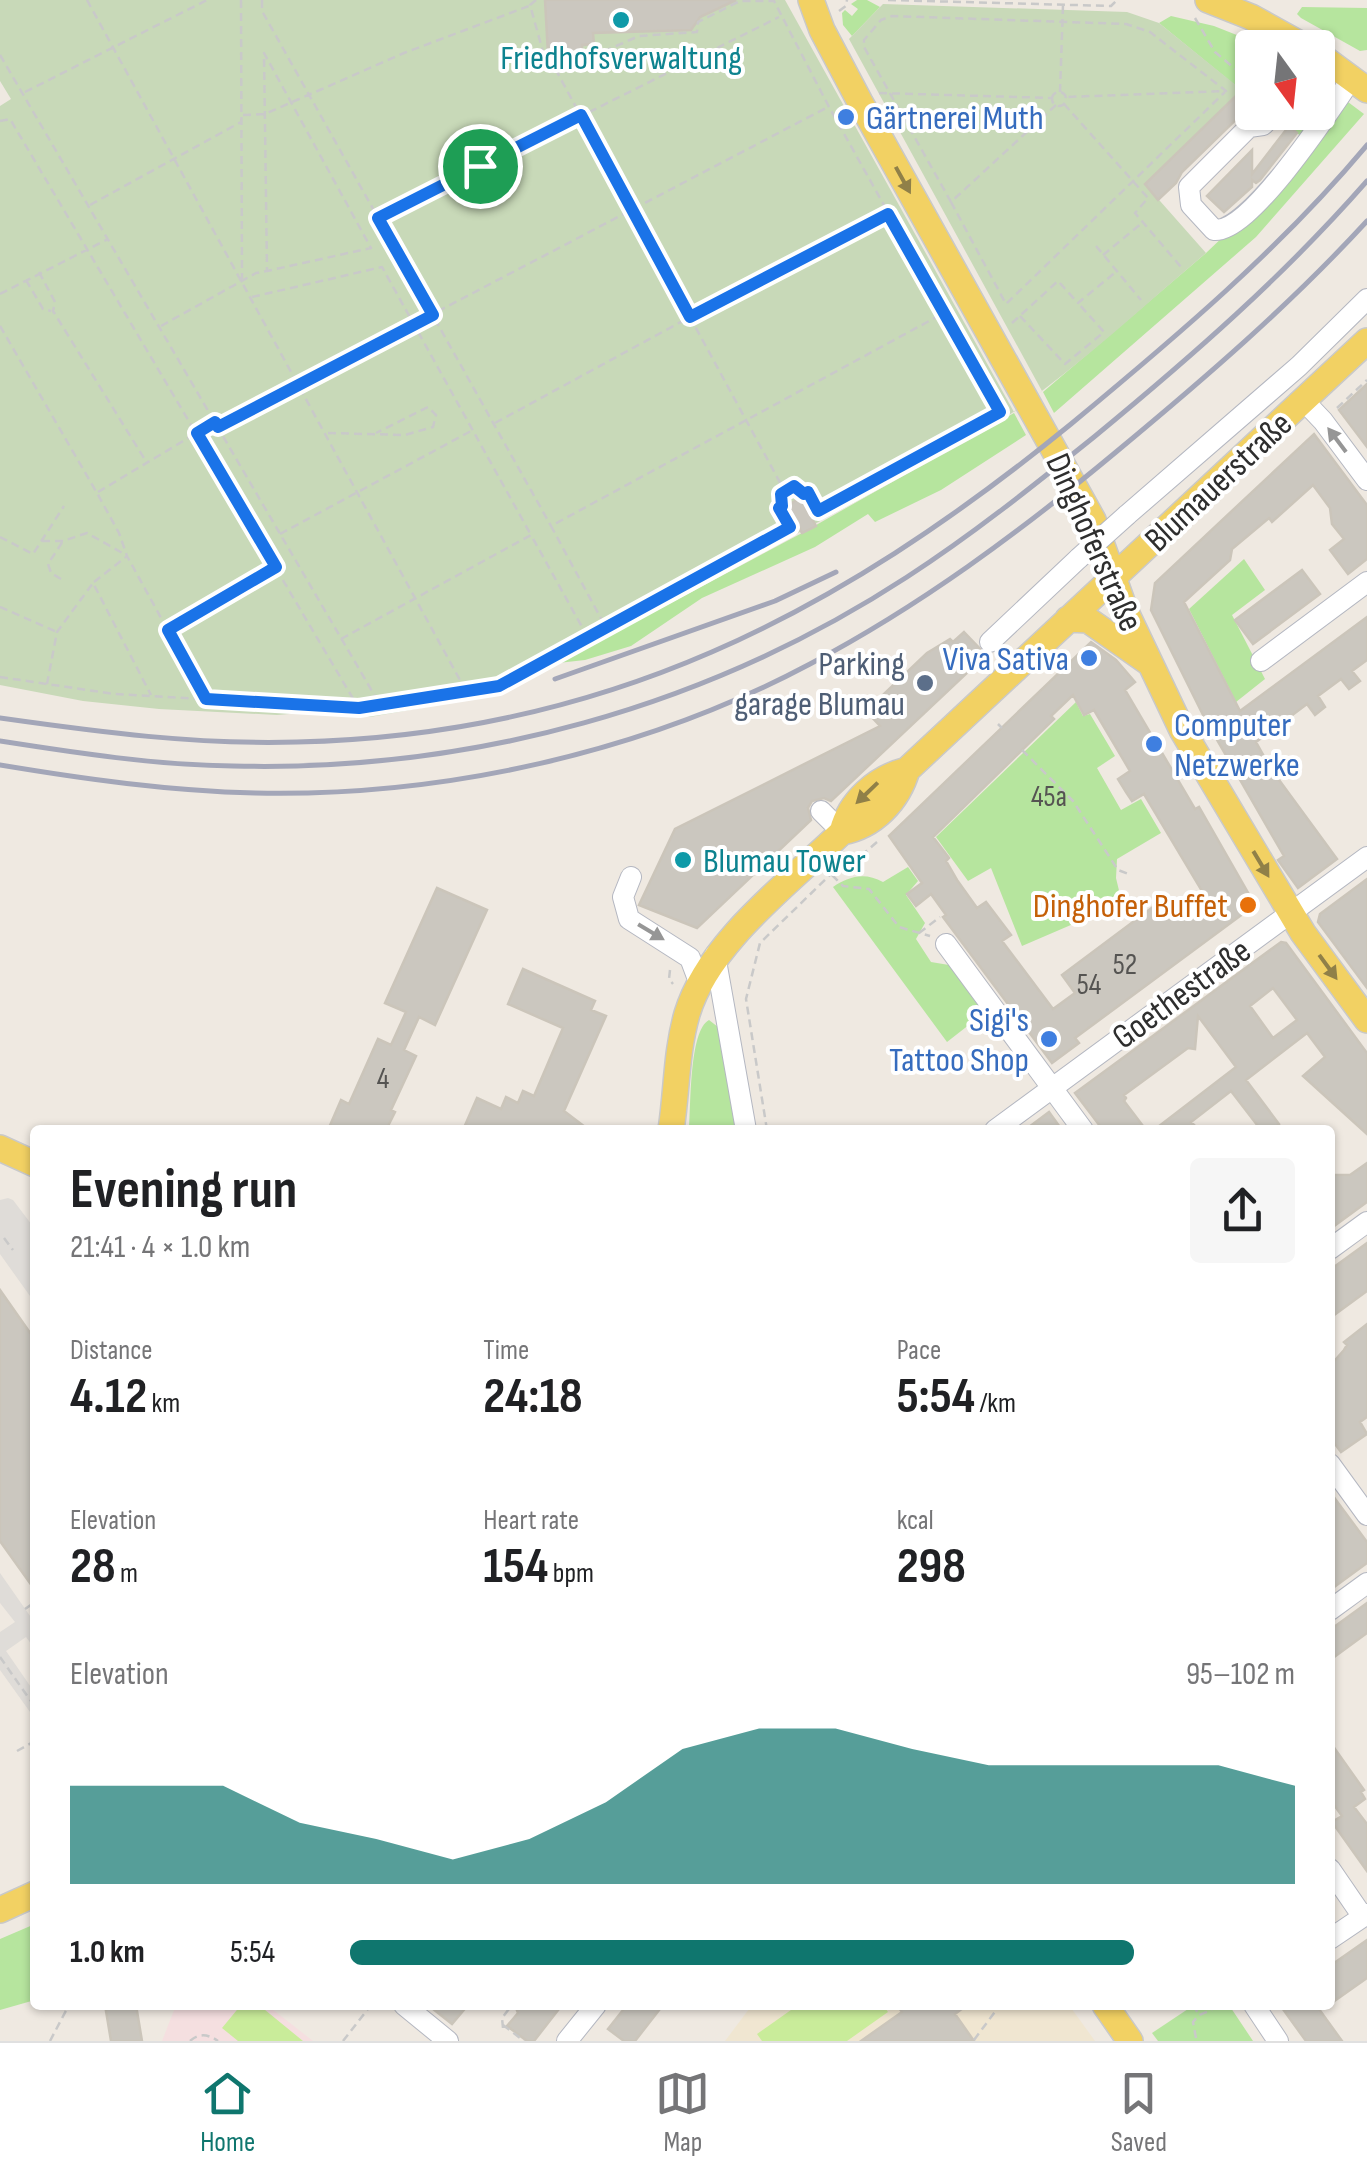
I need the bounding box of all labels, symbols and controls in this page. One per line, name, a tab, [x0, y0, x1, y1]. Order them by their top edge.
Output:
marker: Friedhofsverwaltung	[610, 9, 632, 31]
north arrow	[1235, 30, 1335, 130]
map controls	[1235, 30, 1335, 130]
place label: Friedhofsverwaltung	[500, 37, 742, 80]
place label: Gärtnerei Muth	[866, 97, 1044, 140]
marker: Gärtnerei Muth	[835, 106, 857, 128]
pin	[438, 124, 523, 209]
icon: arrive	[453, 139, 508, 194]
one-way arrow	[895, 165, 912, 194]
street label: Blumauerstraße	[1136, 403, 1302, 561]
one-way arrow	[1327, 427, 1347, 453]
street label: Dinghoferstraße	[1035, 447, 1152, 638]
place label: Viva Sativa	[943, 638, 1069, 681]
place label: Parking garage Blumau	[734, 643, 905, 726]
marker: Viva Sativa	[1078, 647, 1100, 669]
marker: Parking garage Blumau	[914, 672, 936, 694]
place label: Computer Netzwerke	[1174, 704, 1300, 787]
marker: Computer Netzwerke	[1143, 733, 1165, 755]
house number: 45a	[1031, 779, 1067, 815]
one-way arrow	[855, 781, 879, 804]
place label: Blumau Tower	[703, 840, 866, 883]
marker: Blumau Tower	[672, 849, 694, 871]
one-way arrow	[1252, 850, 1269, 878]
place label: Dinghofer Buffet	[1033, 885, 1228, 928]
marker: Dinghofer Buffet	[1237, 894, 1259, 916]
one-way arrow	[637, 923, 665, 941]
street label: Goethestraße	[1104, 930, 1260, 1059]
house number: 52	[1113, 947, 1137, 983]
one-way arrow	[1318, 954, 1337, 980]
house number: 54	[1077, 967, 1101, 1003]
place label: Sigi's Tattoo Shop	[889, 999, 1029, 1082]
marker: Sigi's Tattoo Shop	[1038, 1028, 1060, 1050]
house number: 4	[377, 1061, 389, 1097]
text: Evening run	[70, 1157, 297, 1224]
button: share	[1190, 1158, 1295, 1263]
text: 21:41 · 4 × 1.0 km	[70, 1228, 250, 1267]
text: Distance	[70, 1334, 153, 1367]
text: Time	[483, 1334, 529, 1367]
text: Pace	[897, 1334, 941, 1367]
text: 4.12	[70, 1367, 147, 1427]
text: 24:18	[483, 1367, 583, 1427]
text: 5:54	[897, 1367, 975, 1427]
text: km	[147, 1387, 180, 1420]
text: /km	[975, 1387, 1016, 1420]
text: Elevation	[70, 1504, 156, 1537]
text: Heart rate	[483, 1504, 579, 1537]
text: kcal	[897, 1504, 934, 1537]
text: 28	[70, 1537, 116, 1597]
text: 154	[483, 1537, 548, 1597]
text: 298	[897, 1537, 966, 1597]
text: m	[116, 1557, 138, 1590]
text: bpm	[548, 1557, 594, 1590]
text: Elevation	[70, 1655, 169, 1694]
text: 95–102 m	[1186, 1655, 1295, 1694]
text: 1.0 km	[70, 1933, 145, 1972]
text: 5:54	[230, 1933, 275, 1972]
tab: Home	[200, 2066, 255, 2159]
tab: Map	[655, 2066, 710, 2159]
tab: Saved	[1111, 2066, 1167, 2159]

